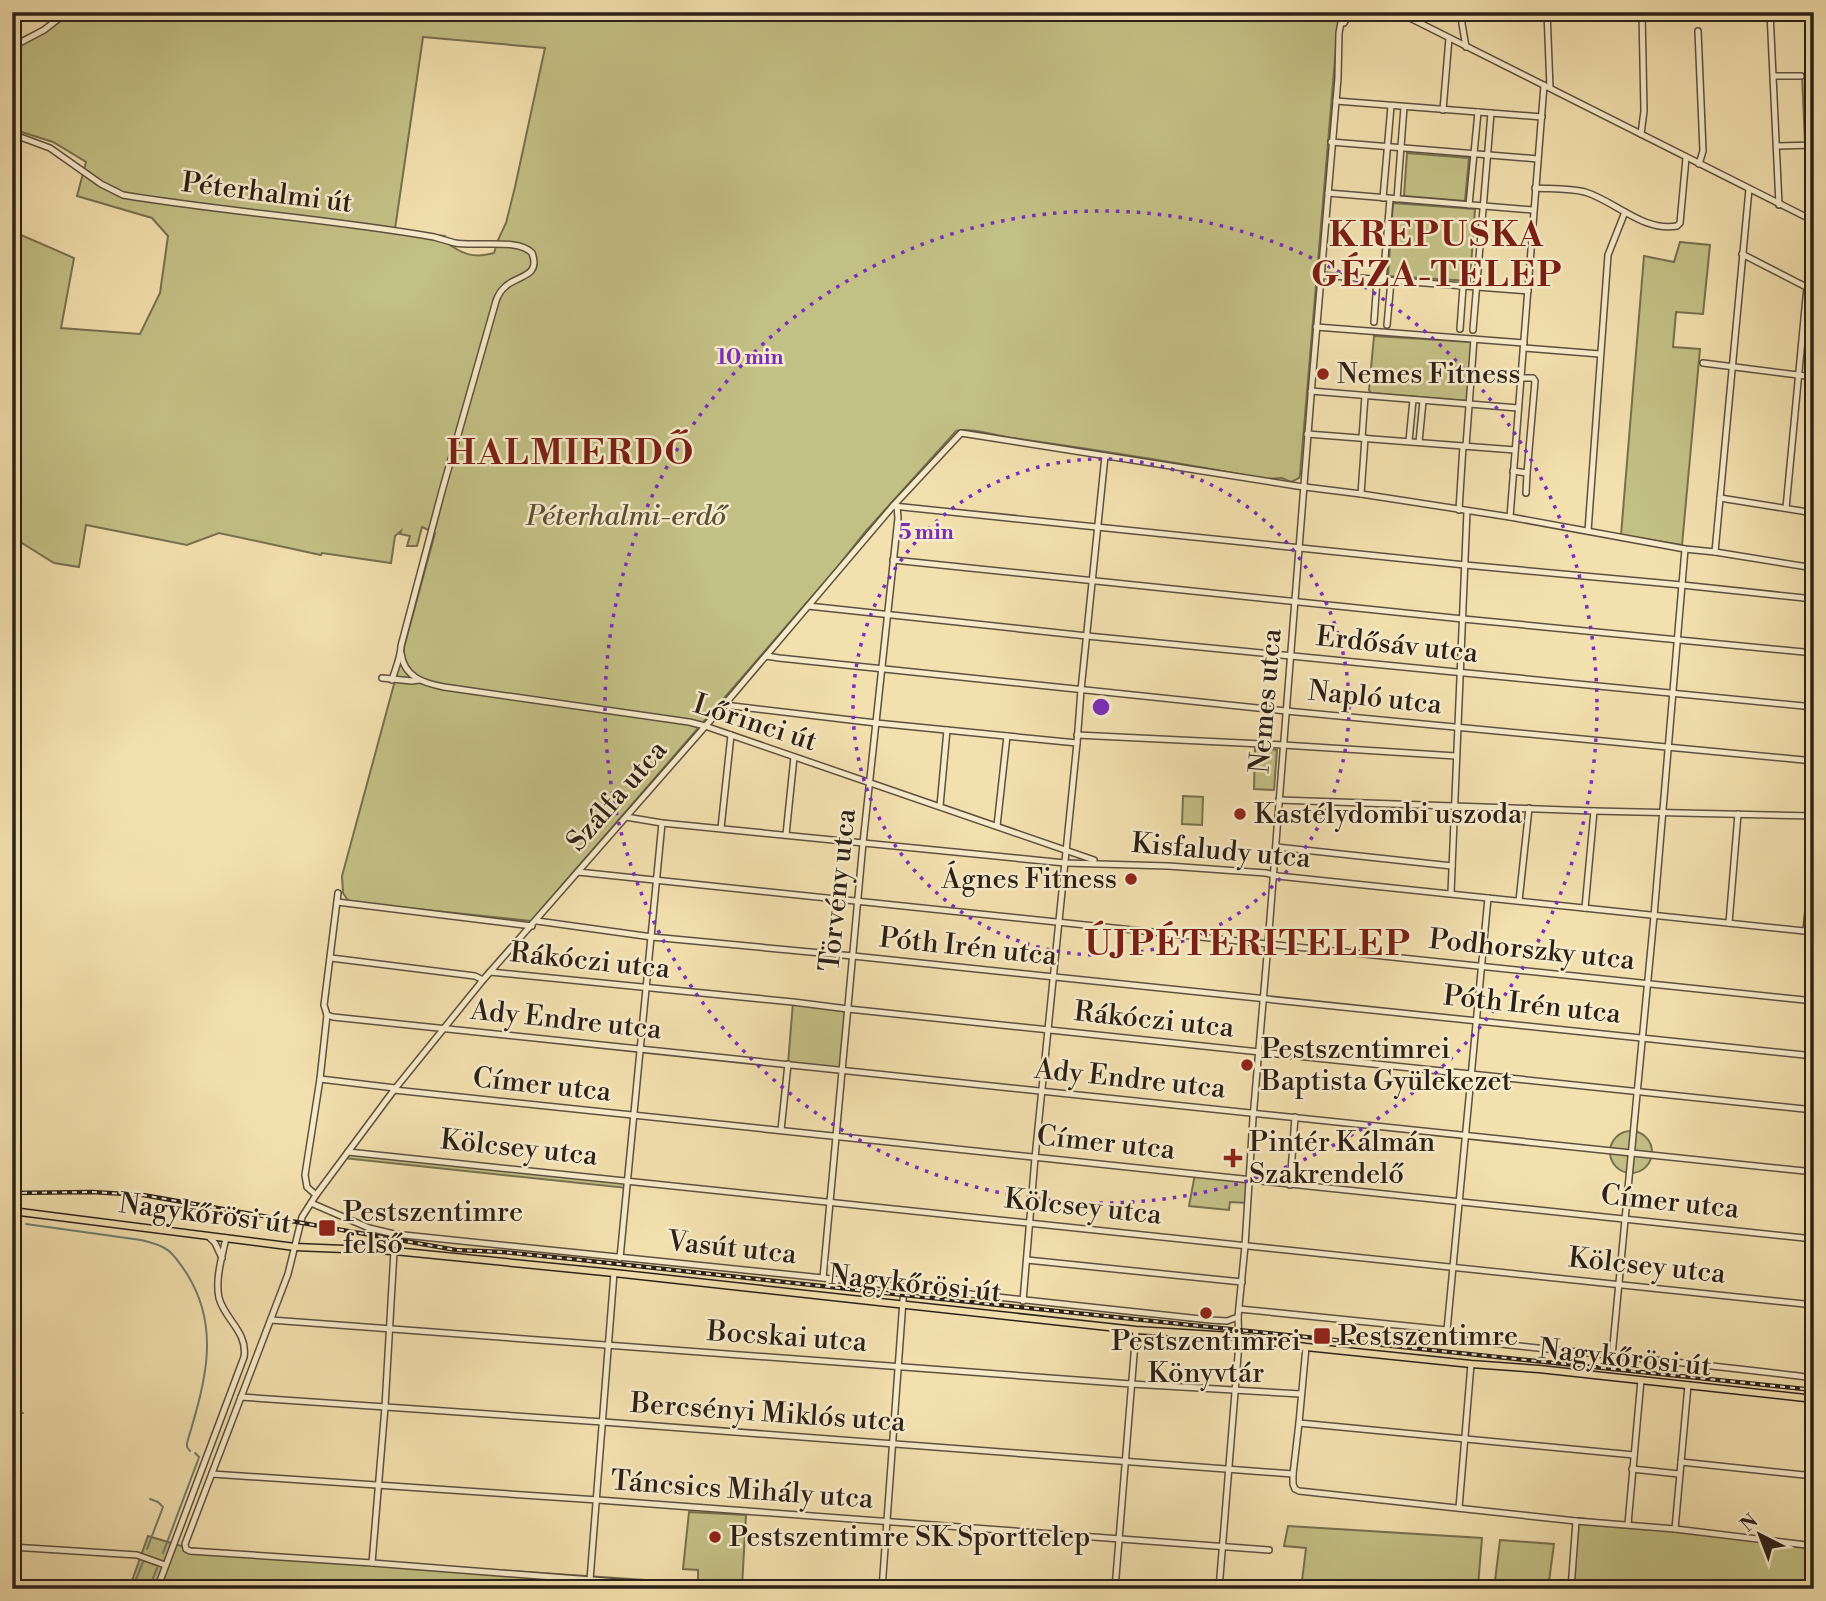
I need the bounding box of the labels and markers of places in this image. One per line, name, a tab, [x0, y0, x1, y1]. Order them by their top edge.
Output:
place label: Nemes Fitness	[1337, 357, 1521, 392]
marker: Nemes Fitness	[1315, 366, 1331, 382]
centre of rings	[1089, 695, 1113, 719]
place label: Kastélydombi uszoda	[1254, 797, 1523, 832]
marker: Kastélydombi uszoda	[1232, 806, 1248, 822]
place label: Ágnes Fitness	[940, 860, 1117, 897]
marker: Ágnes Fitness	[1123, 871, 1139, 887]
place label: Pestszentimrei Baptista Gyülekezet	[1260, 1032, 1512, 1099]
marker: Pestszentimrei Baptista Gyülekezet	[1239, 1057, 1255, 1073]
place label: Pintér Kálmán Szakrendelő	[1249, 1125, 1435, 1192]
marker: Pintér Kálmán Szakrendelő	[1223, 1148, 1243, 1168]
place label: Pestszentimre felső	[343, 1195, 523, 1262]
marker: Pestszentimre felső	[317, 1218, 337, 1238]
marker: Pestszentimrei Könyvtár	[1198, 1305, 1214, 1321]
place label: Pestszentimre	[1338, 1319, 1518, 1354]
place label: Pestszentimrei Könyvtár	[1111, 1324, 1301, 1391]
marker: Pestszentimre	[1312, 1326, 1332, 1346]
place label: Pestszentimre SK Sporttelep	[729, 1520, 1090, 1555]
marker: Pestszentimre SK Sporttelep	[707, 1529, 723, 1545]

